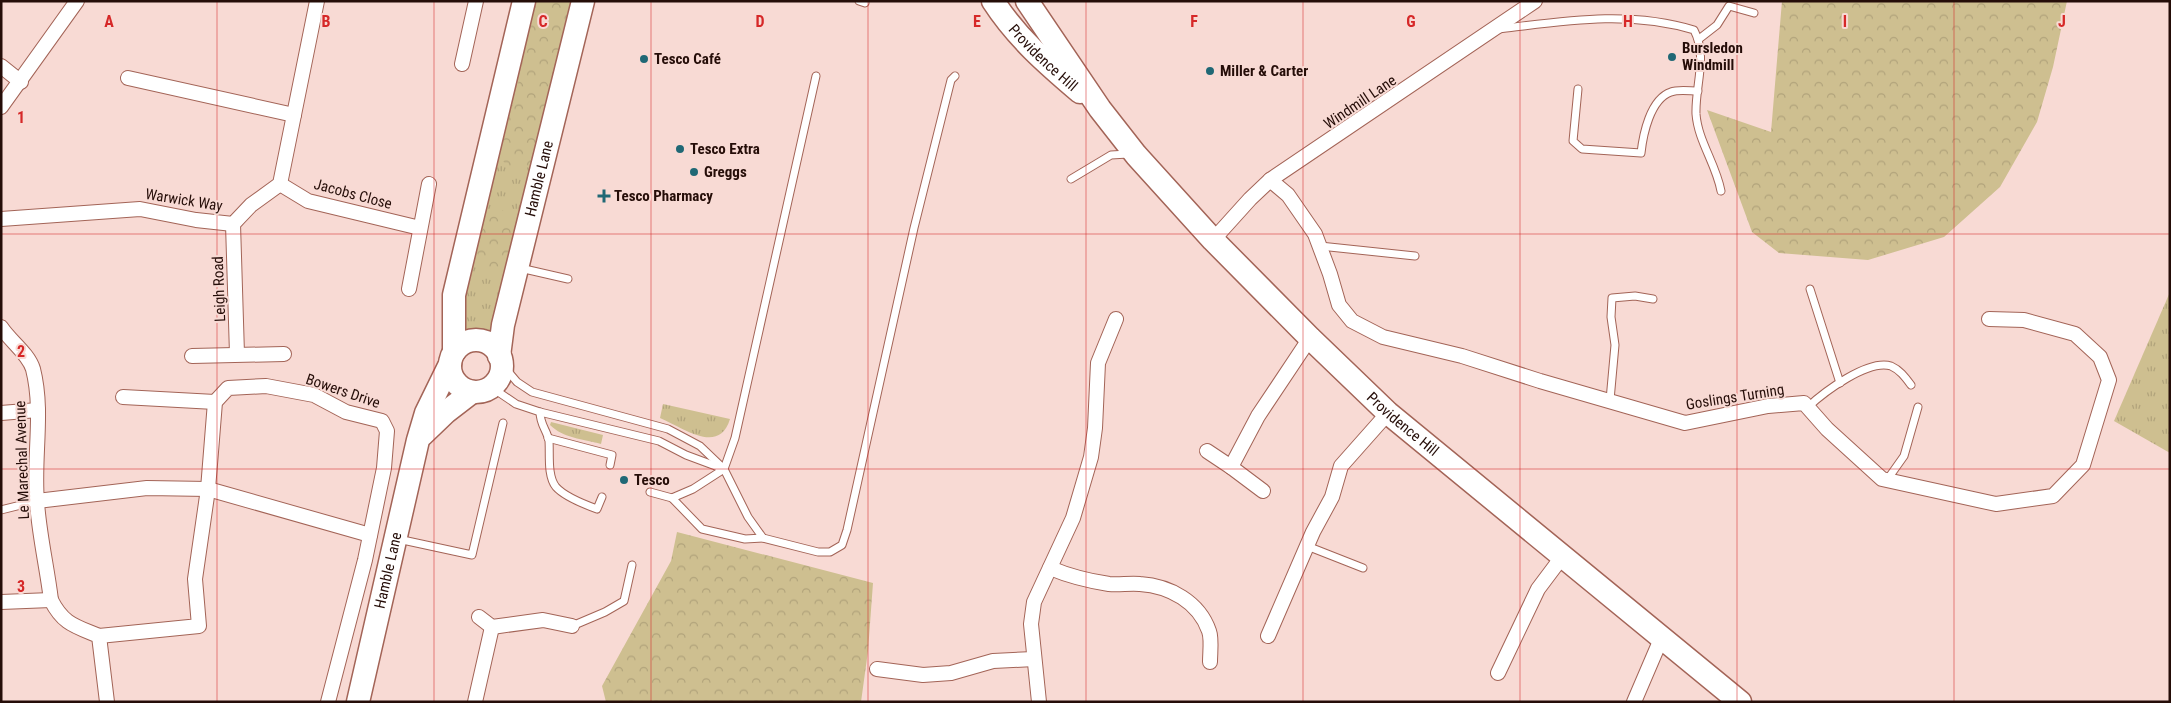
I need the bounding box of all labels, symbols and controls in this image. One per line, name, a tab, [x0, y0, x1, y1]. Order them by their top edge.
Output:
text: A	[104, 12, 114, 31]
text: B	[322, 12, 331, 31]
text: C	[538, 12, 548, 31]
text: D	[755, 12, 765, 31]
text: E	[973, 12, 981, 31]
text: F	[1190, 12, 1198, 31]
text: G	[1406, 12, 1416, 31]
text: H	[1623, 12, 1633, 31]
text: I	[1843, 12, 1847, 31]
text: J	[2058, 12, 2066, 31]
street label: Providence Hill	[1005, 21, 1081, 95]
place label: Bursledon Windmill	[1682, 39, 1743, 74]
place label: Tesco Café	[654, 50, 721, 68]
marker: Bursledon Windmill	[1666, 51, 1678, 63]
marker: Tesco Café	[638, 53, 650, 65]
place label: Miller & Carter	[1220, 62, 1308, 80]
marker: Miller & Carter	[1204, 65, 1216, 77]
street label: Windmill Lane	[1320, 71, 1400, 133]
text: 1	[17, 108, 25, 127]
street label: Hamble Lane	[521, 139, 557, 219]
place label: Tesco Extra	[690, 140, 760, 158]
marker: Tesco Extra	[674, 143, 686, 155]
place label: Greggs	[704, 163, 747, 181]
marker: Greggs	[688, 166, 700, 178]
street label: Jacobs Close	[312, 175, 394, 213]
street label: Warwick Way	[144, 185, 224, 215]
place label: Tesco Pharmacy	[614, 187, 713, 205]
marker: Tesco Pharmacy	[598, 190, 610, 202]
street label: Leigh Road	[209, 256, 229, 322]
text: 2	[17, 342, 25, 361]
street label: Bowers Drive	[304, 370, 382, 412]
street label: Goslings Turning	[1685, 380, 1785, 414]
street label: Providence Hill	[1363, 388, 1442, 460]
street label: Le Marechal Avenue	[11, 400, 33, 520]
place label: Tesco	[634, 471, 670, 489]
marker: Tesco	[618, 474, 630, 486]
street label: Hamble Lane	[371, 530, 406, 610]
text: 3	[17, 577, 25, 596]

